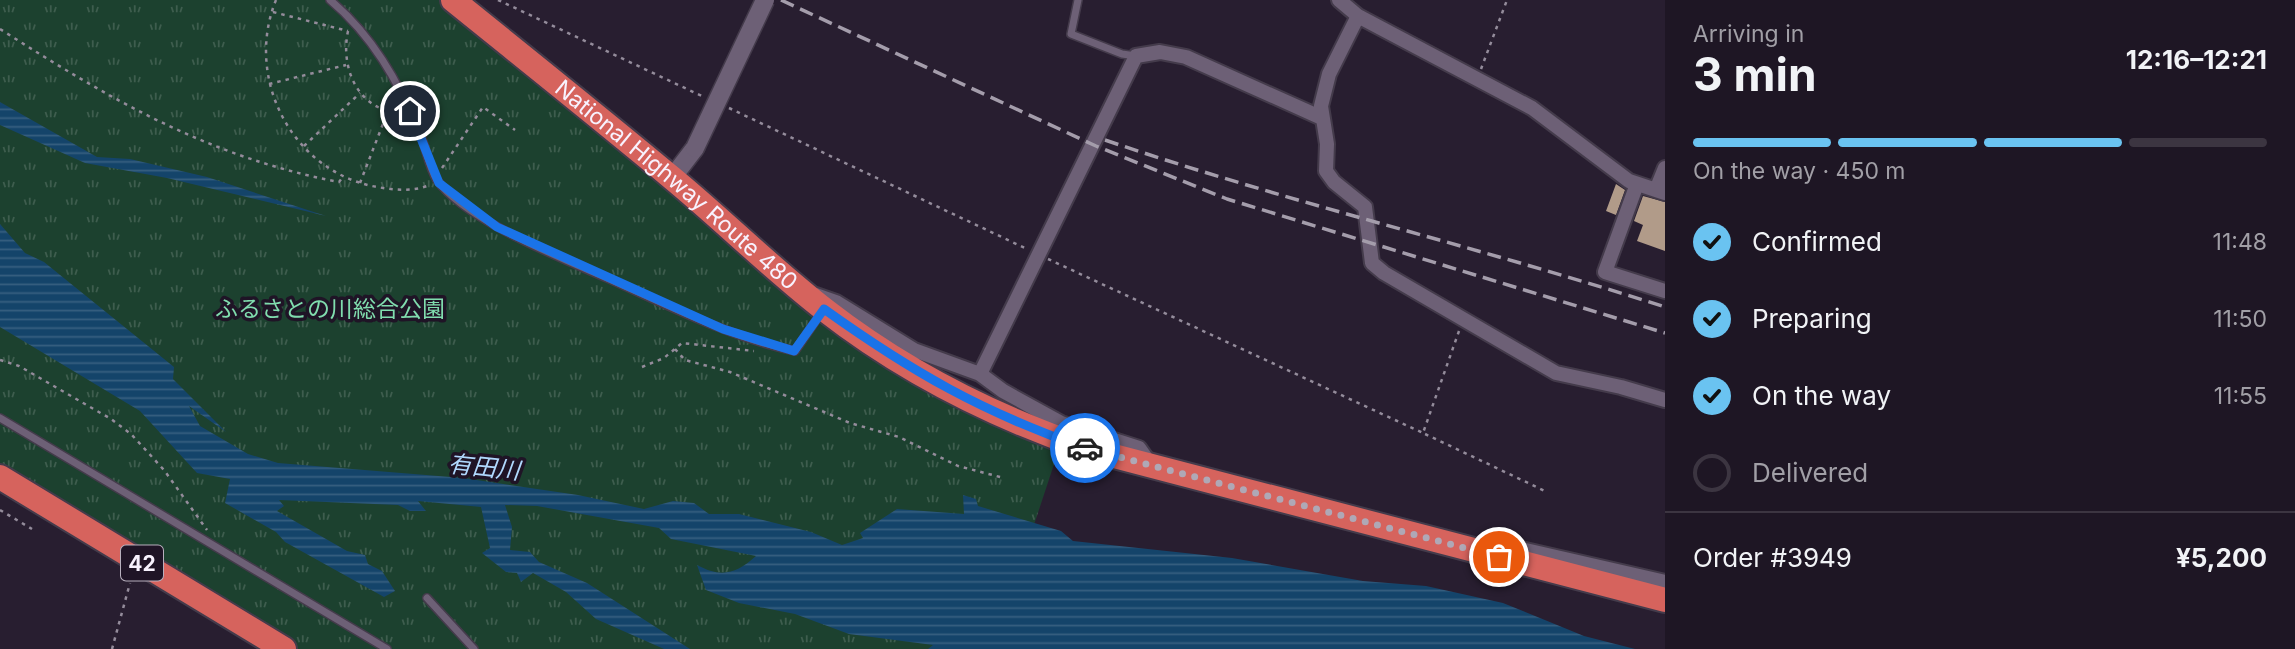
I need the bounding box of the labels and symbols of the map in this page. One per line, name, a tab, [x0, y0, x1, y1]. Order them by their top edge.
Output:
street label: National Highway Route 480	[549, 74, 803, 296]
pin	[380, 81, 440, 141]
park label: ふるさとの川総合公園	[215, 295, 445, 323]
courier	[1050, 413, 1120, 483]
water label: 有田川	[447, 449, 524, 485]
pin	[1469, 527, 1529, 587]
road number: 42	[121, 546, 163, 580]

